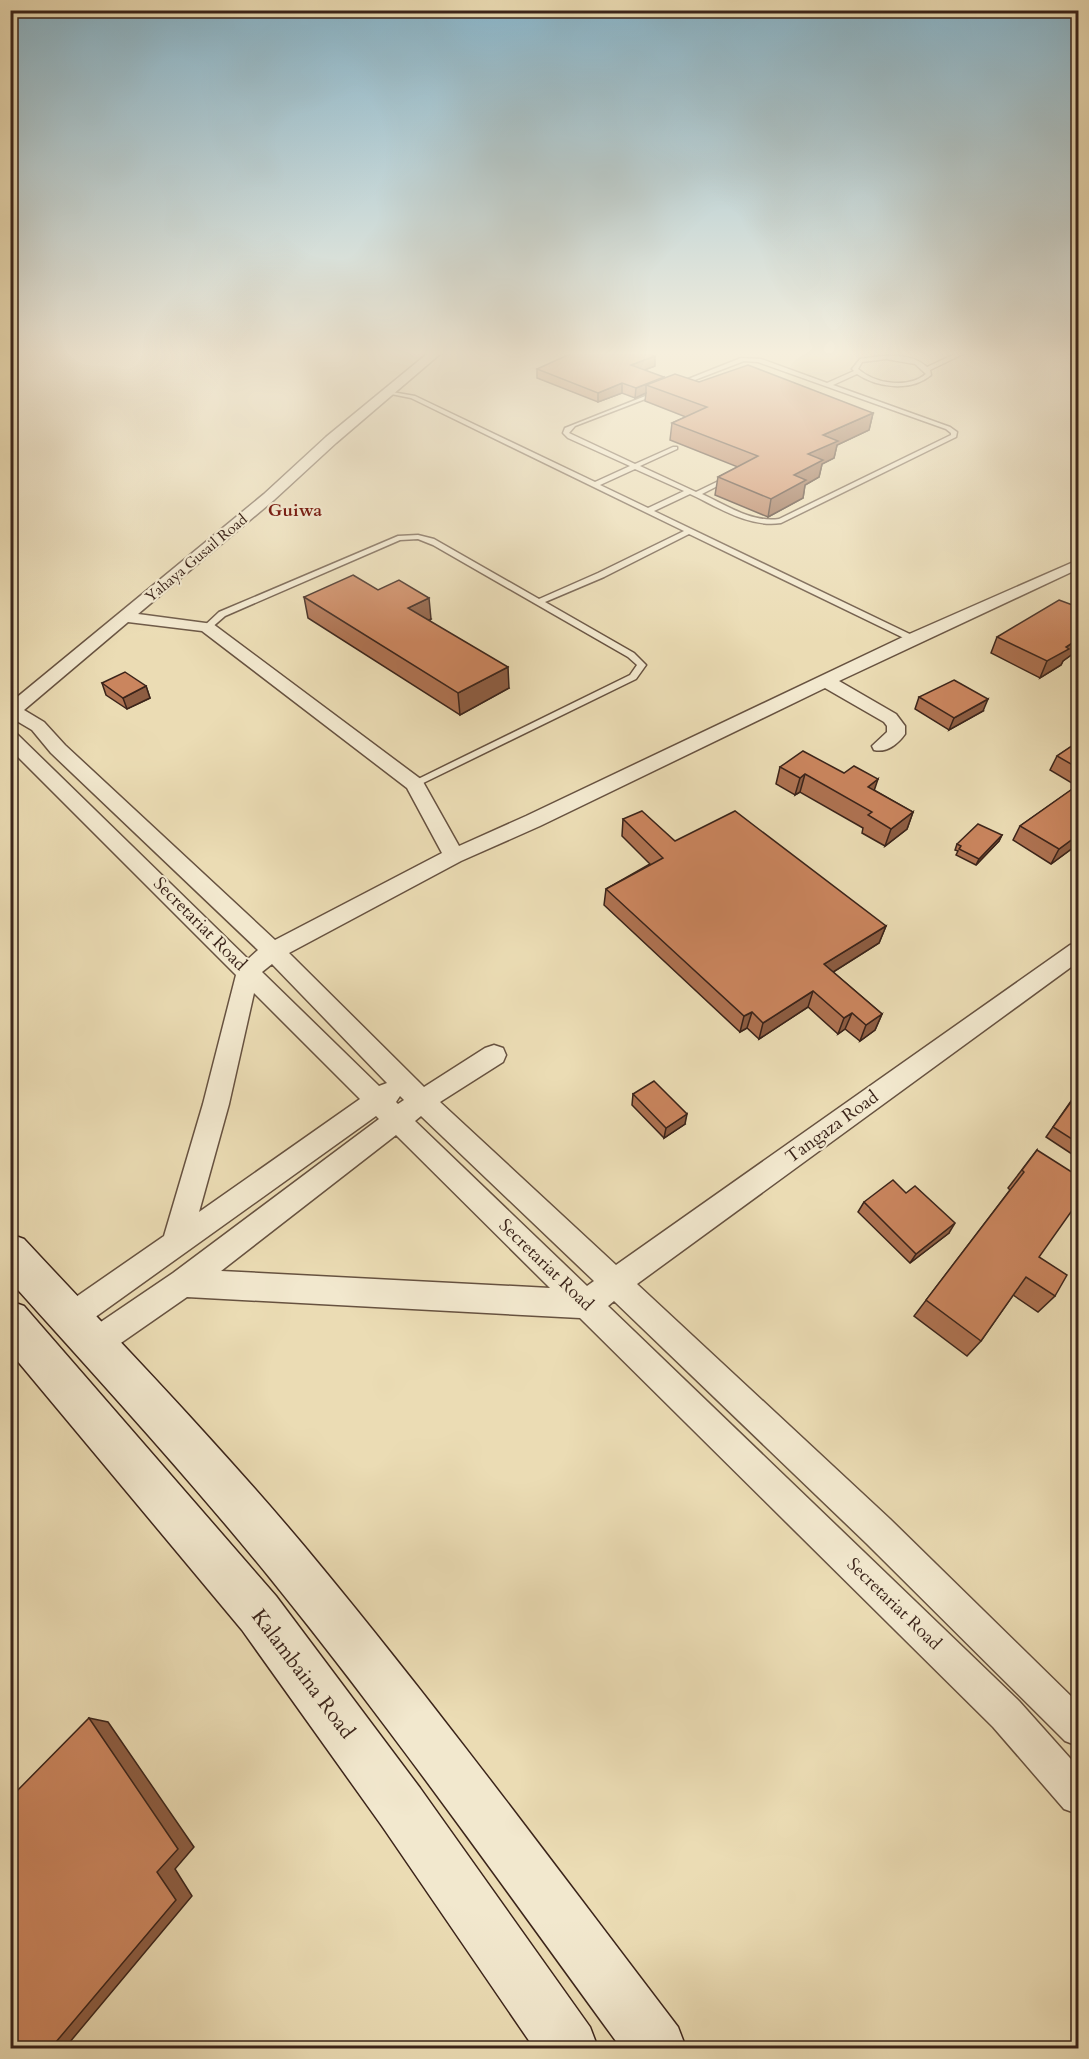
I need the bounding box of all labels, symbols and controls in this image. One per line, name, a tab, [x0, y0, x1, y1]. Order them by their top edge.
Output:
district label: Guiwa	[268, 498, 322, 523]
street label: Yahaya Gusail Road	[141, 509, 251, 607]
street label: Secretariat Road	[148, 872, 253, 977]
street label: Tangaza Road	[780, 1085, 884, 1169]
street label: Secretariat Road	[493, 1213, 599, 1317]
street label: Secretariat Road	[841, 1552, 947, 1656]
street label: Kalambaina Road	[244, 1603, 362, 1745]

